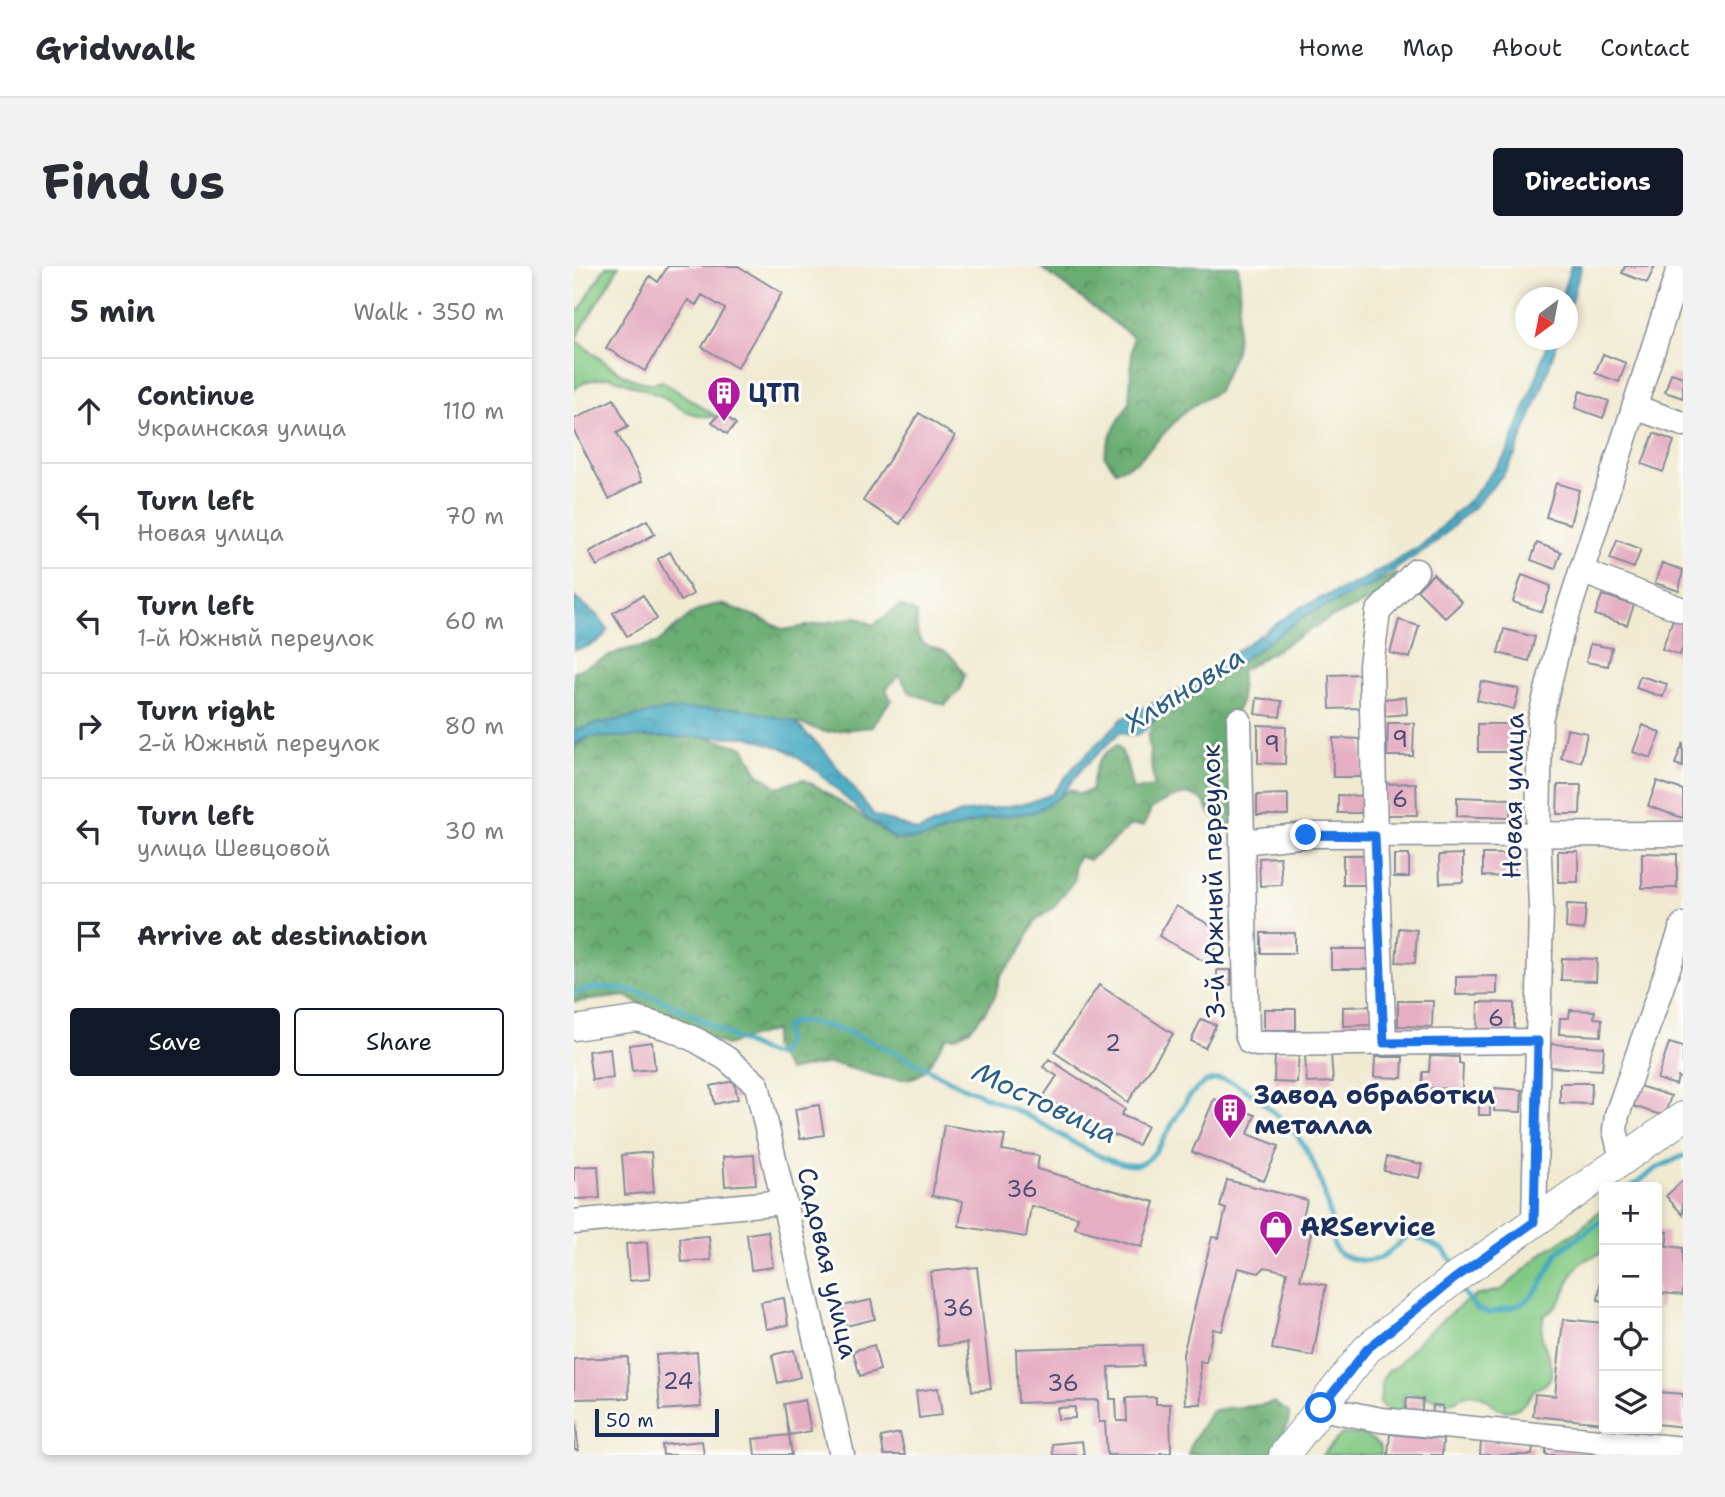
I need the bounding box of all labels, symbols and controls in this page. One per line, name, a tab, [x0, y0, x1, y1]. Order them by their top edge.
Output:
text: Gridwalk	[35, 26, 196, 71]
text: Home	[1298, 32, 1364, 64]
text: Map	[1402, 32, 1454, 64]
text: About	[1492, 32, 1562, 64]
text: Contact	[1600, 32, 1690, 64]
button: Directions	[1493, 148, 1683, 216]
text: Find us	[42, 149, 225, 215]
north arrow	[1515, 287, 1578, 350]
text: 5 min	[70, 291, 155, 332]
text: Walk · 350 m	[353, 297, 504, 327]
building icon: ЦТП	[705, 374, 743, 423]
place label: ЦТП	[748, 375, 800, 410]
text: Continue	[137, 378, 255, 413]
icon: ahead	[70, 392, 108, 430]
text: 110 m	[442, 396, 504, 426]
text: Украинская улица	[137, 413, 346, 443]
text: Turn left	[137, 483, 254, 518]
icon: left	[70, 497, 108, 535]
text: 70 m	[445, 501, 504, 531]
text: Новая улица	[137, 518, 284, 548]
text: Turn left	[137, 588, 254, 623]
icon: left	[70, 602, 108, 640]
text: 60 m	[445, 606, 504, 636]
text: 1-й Южный переулок	[137, 623, 374, 653]
water label: Хлыновка	[1116, 637, 1251, 741]
text: Turn right	[137, 693, 275, 728]
icon: right	[70, 707, 108, 745]
text: 80 m	[445, 711, 504, 741]
street label: Новая улица	[1494, 713, 1531, 879]
house number: 9	[1392, 724, 1408, 754]
text: 2-й Южный переулок	[137, 728, 380, 758]
house number: 9	[1264, 729, 1280, 759]
street label: 3-й Южный переулок	[1193, 744, 1232, 1020]
house number: 6	[1392, 784, 1408, 814]
text: Turn left	[137, 798, 254, 833]
icon: left	[70, 812, 108, 850]
text: 30 m	[445, 816, 504, 846]
route end	[1290, 819, 1321, 850]
text: улица Шевцовой	[137, 833, 330, 863]
icon: arrive	[70, 917, 108, 955]
text: Arrive at destination	[137, 918, 427, 953]
house number: 6	[1488, 1003, 1504, 1033]
button: Save	[70, 1008, 280, 1076]
button: Share	[294, 1008, 504, 1076]
house number: 2	[1105, 1028, 1121, 1058]
water label: Мостовица	[966, 1052, 1124, 1152]
place label: Завод обработки металла	[1254, 1077, 1495, 1142]
building icon: Завод обработки металла	[1211, 1091, 1249, 1140]
street label: Садовая улица	[789, 1164, 868, 1362]
house number: 36	[1006, 1174, 1038, 1204]
map controls	[1599, 1182, 1662, 1434]
button: +	[1599, 1182, 1662, 1245]
shop icon: ARService	[1257, 1208, 1295, 1257]
place label: ARService	[1300, 1209, 1436, 1244]
button: −	[1599, 1245, 1662, 1308]
house number: 36	[942, 1293, 974, 1323]
button: locate	[1599, 1308, 1662, 1371]
house number: 24	[663, 1366, 693, 1396]
house number: 36	[1047, 1368, 1079, 1398]
button: layers	[1599, 1371, 1662, 1434]
route start	[1305, 1392, 1336, 1423]
scale bar	[595, 1406, 719, 1438]
text: 50 m	[606, 1408, 654, 1433]

